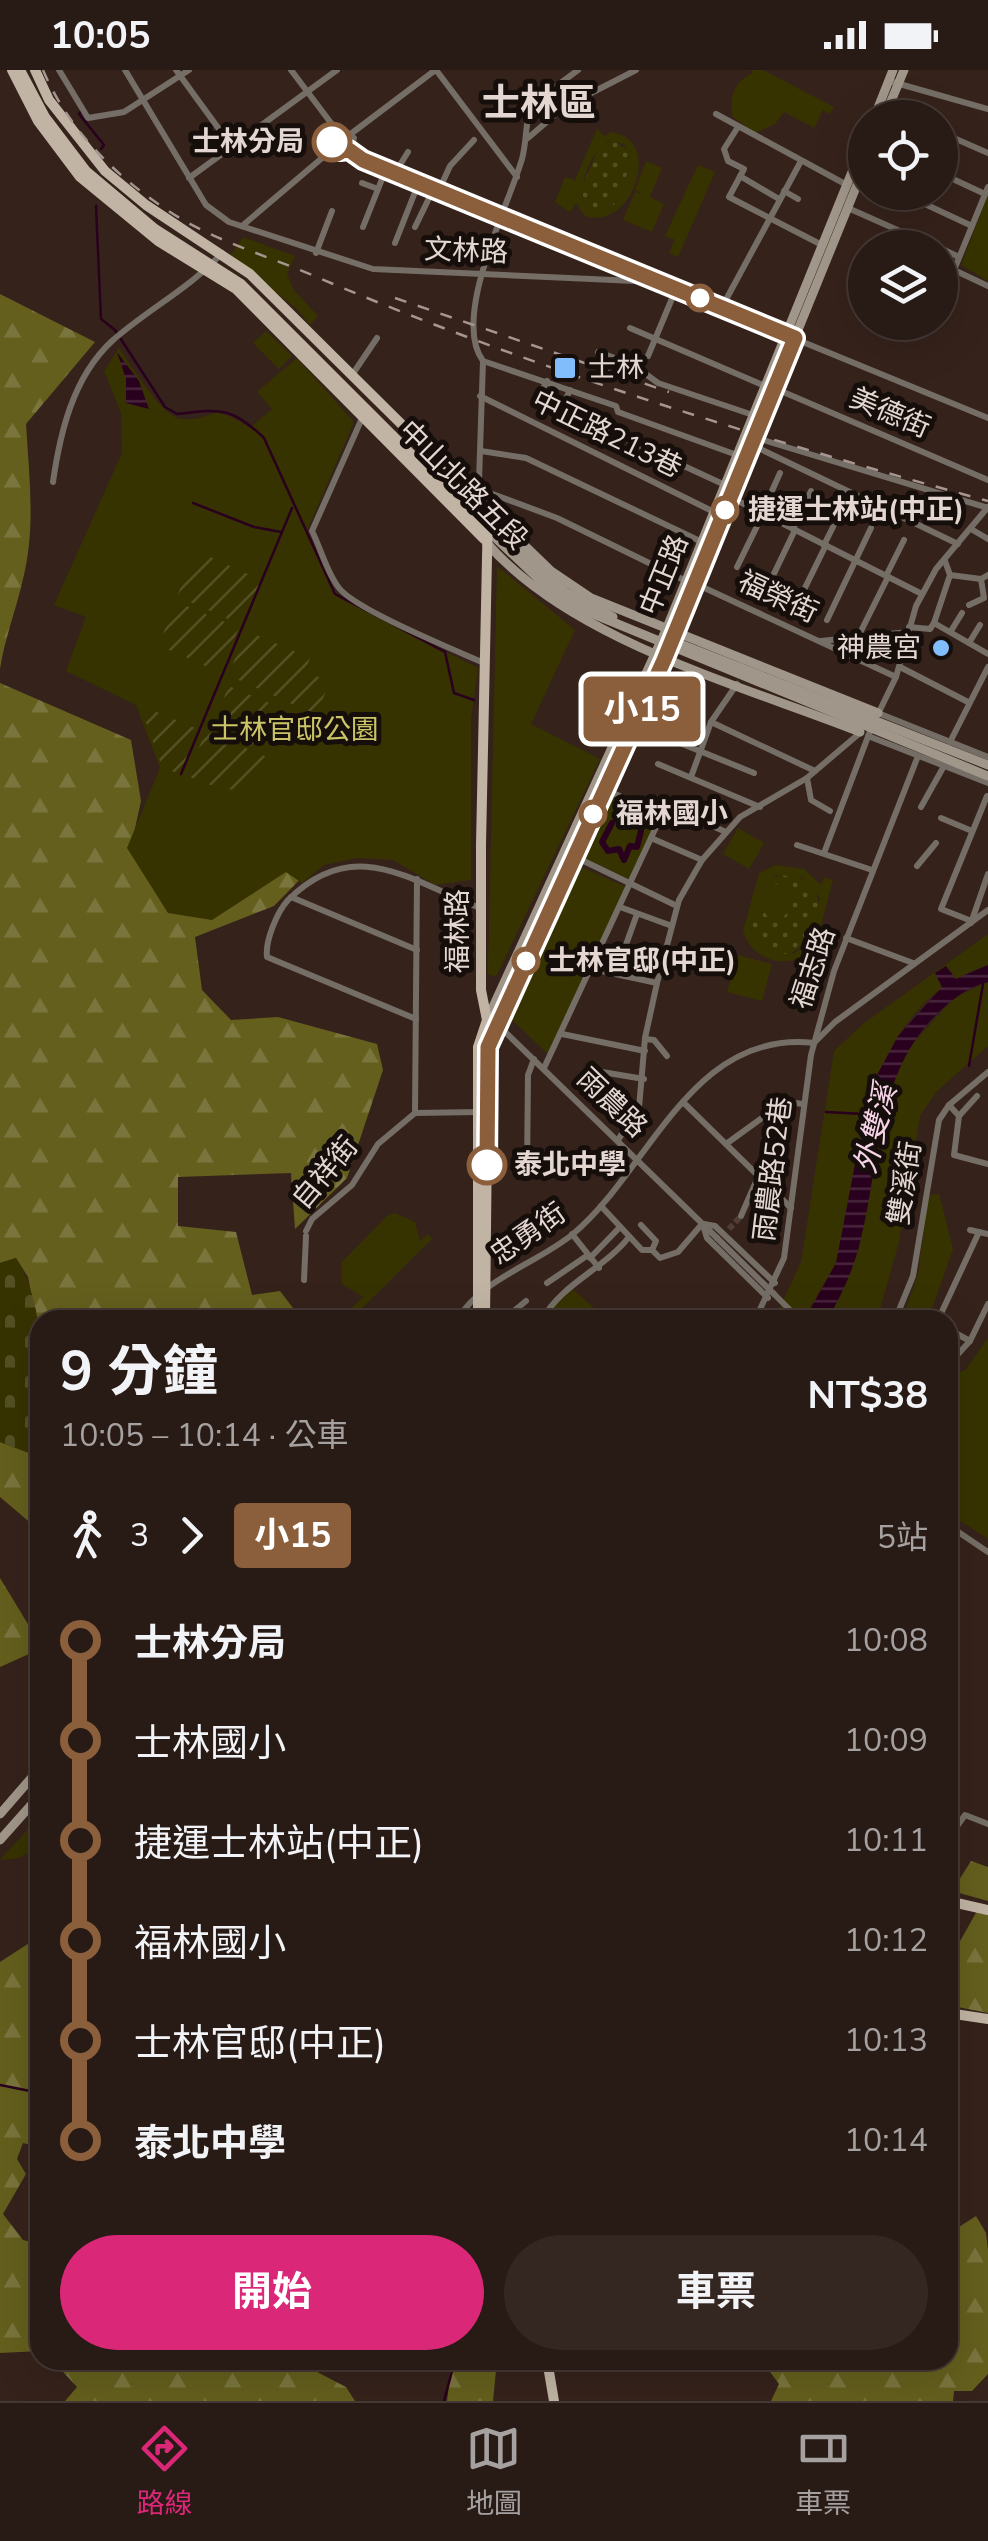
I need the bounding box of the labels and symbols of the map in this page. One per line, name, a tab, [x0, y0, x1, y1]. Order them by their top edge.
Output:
district label: 士林區	[482, 78, 596, 129]
place label: 士林分局	[192, 123, 304, 161]
marker: 士林分局	[313, 123, 351, 161]
street label: 文林路	[423, 231, 509, 271]
unlabelled marker	[687, 285, 713, 311]
place label: 士林	[588, 349, 644, 387]
marker: 士林	[552, 355, 578, 381]
street label: 美德街	[844, 379, 936, 447]
street label: 中正路213巷	[526, 381, 688, 487]
street label: 中山北路五段	[390, 412, 536, 558]
place label: 捷運士林站(中正)	[748, 491, 964, 529]
marker: 捷運士林站(中正)	[712, 497, 738, 523]
street label: 中正路	[631, 529, 697, 621]
street label: 福榮街	[732, 562, 824, 632]
place label: 神農宮	[837, 629, 921, 667]
marker: 神農宮	[930, 637, 952, 659]
line badge: 小15	[584, 676, 700, 742]
park label: 士林官邸公園	[211, 711, 379, 749]
place label: 福林國小	[616, 795, 728, 833]
marker: 福林國小	[580, 801, 606, 827]
street label: 福林路	[439, 889, 477, 973]
street label: 福志路	[782, 922, 844, 1014]
place label: 士林官邸(中正)	[548, 942, 736, 980]
marker: 士林官邸(中正)	[513, 948, 539, 974]
street label: 雨農路	[569, 1060, 655, 1146]
water label: 外雙溪	[845, 1076, 908, 1178]
street label: 雨農路52巷	[745, 1094, 801, 1244]
street label: 自祥街	[283, 1129, 367, 1217]
street label: 雙溪街	[880, 1139, 930, 1227]
marker: 泰北中學	[468, 1146, 506, 1184]
place label: 泰北中學	[514, 1146, 626, 1184]
street label: 忠勇街	[483, 1194, 573, 1274]

